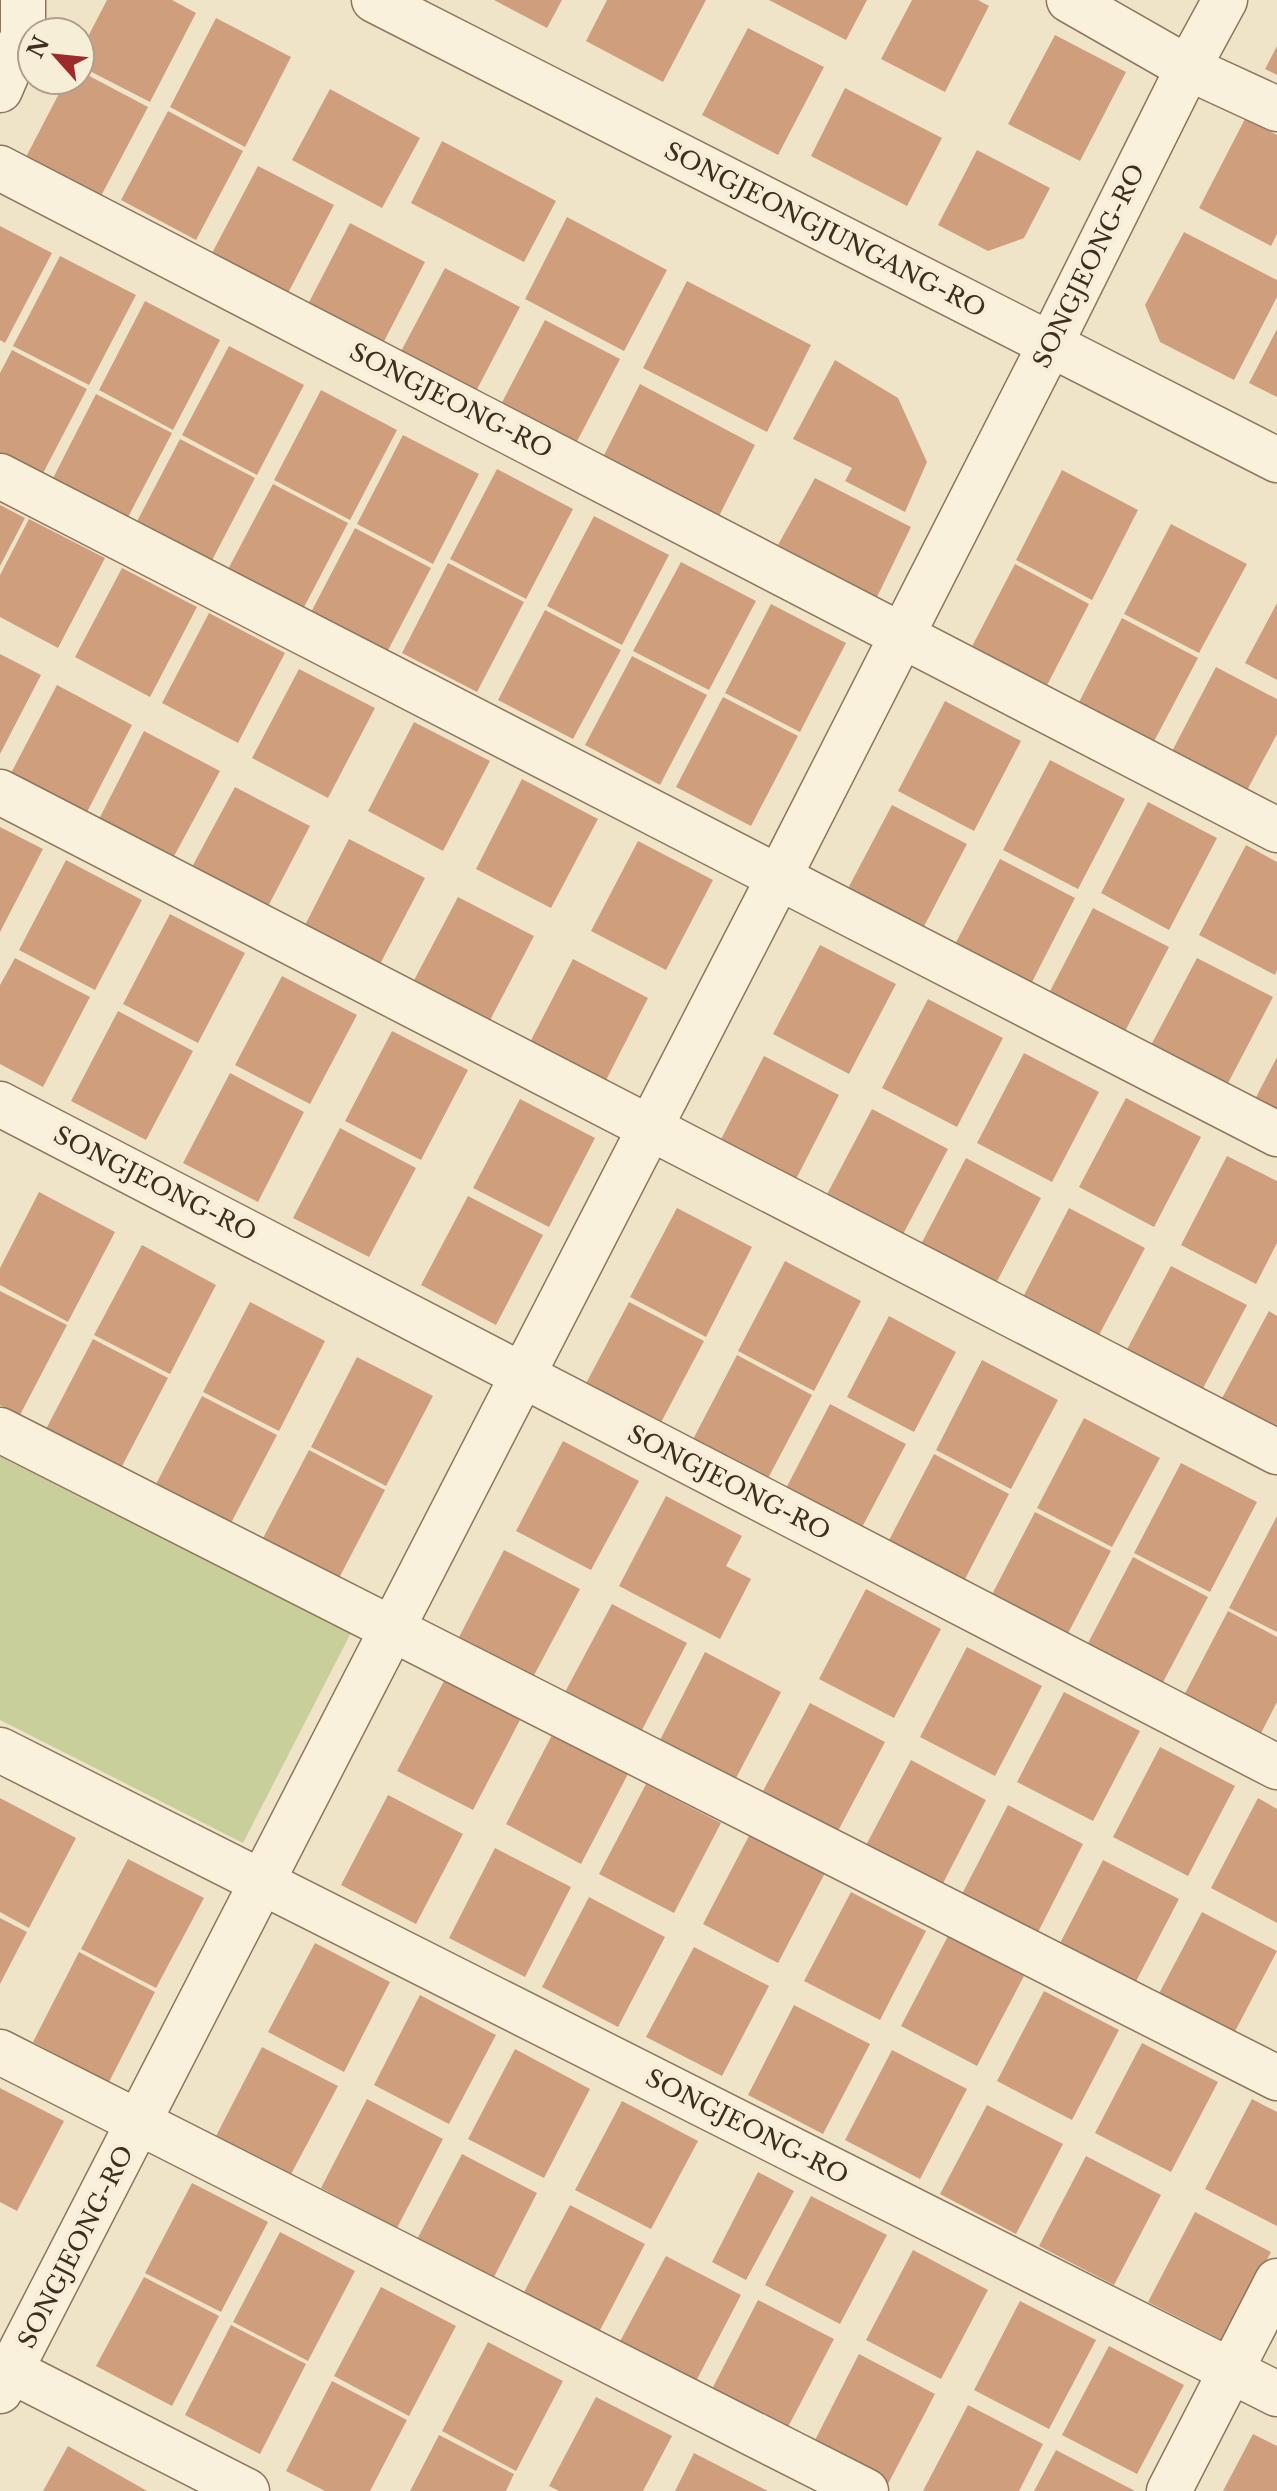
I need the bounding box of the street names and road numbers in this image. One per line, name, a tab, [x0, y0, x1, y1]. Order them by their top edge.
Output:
street label: SONGJEONGJUNGANG-RO	[660, 136, 991, 323]
street label: SONGJEONG-RO	[1026, 159, 1151, 373]
street label: SONGJEONG-RO	[345, 337, 557, 464]
street label: SONGJEONG-RO	[49, 1120, 261, 1247]
street label: SONGJEONG-RO	[623, 1419, 835, 1546]
street label: SONGJEONG-RO	[641, 2063, 853, 2190]
street label: SONGJEONG-RO	[12, 2141, 139, 2353]

